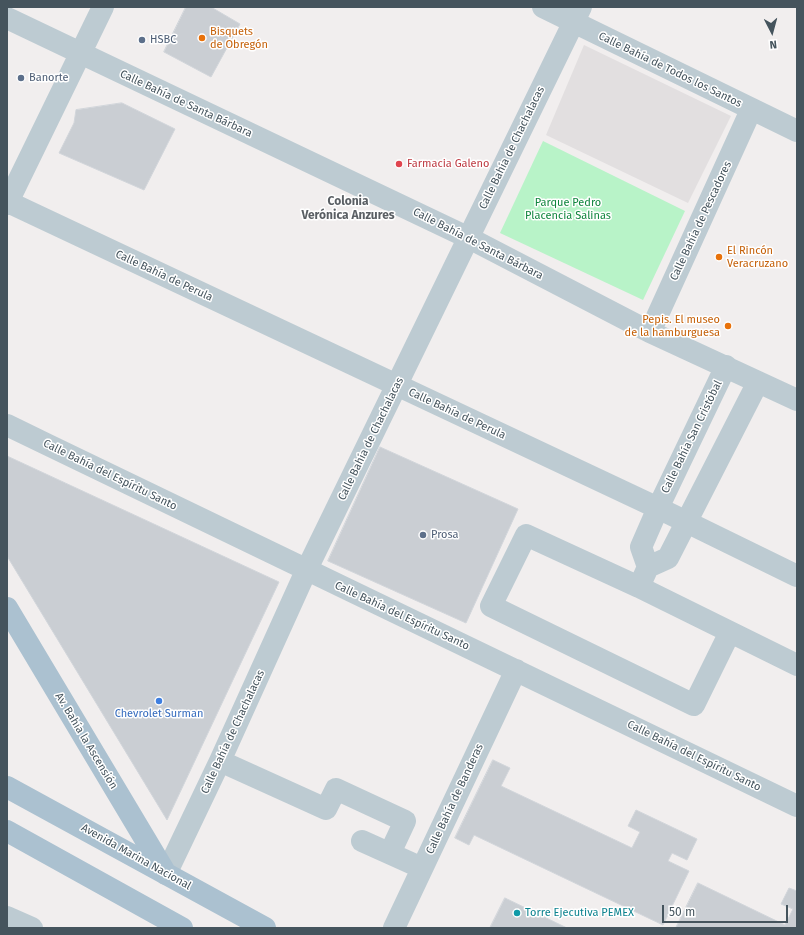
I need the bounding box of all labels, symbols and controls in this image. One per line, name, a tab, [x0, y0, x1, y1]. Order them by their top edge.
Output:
north arrow	[752, 12, 792, 52]
place label: Bisquets de Obregón	[210, 25, 268, 51]
street label: Calle Bahía de Todos los Santos	[596, 29, 744, 111]
place label: HSBC	[150, 33, 176, 47]
marker: Bisquets de Obregón	[197, 33, 207, 43]
marker: HSBC	[137, 35, 147, 45]
text: N	[769, 38, 778, 51]
street label: Calle Bahía de Santa Bárbara	[118, 68, 254, 140]
place label: Banorte	[29, 71, 69, 85]
marker: Banorte	[16, 73, 26, 83]
street label: Calle Bahía de Chachalacas	[476, 84, 548, 212]
place label: Farmacia Galeno	[407, 157, 489, 171]
marker: Farmacia Galeno	[394, 159, 404, 169]
street label: Calle Bahía de Pescadores	[668, 159, 734, 283]
district label: Colonia Verónica Anzures	[301, 195, 395, 223]
park label: Parque Pedro Placencia Salinas	[525, 196, 611, 222]
street label: Calle Bahía de Santa Bárbara	[411, 205, 545, 283]
place label: El Rincón Veracruzano	[727, 244, 788, 270]
street label: Calle Bahía de Perula	[113, 248, 215, 304]
marker: El Rincón Veracruzano	[714, 252, 724, 262]
place label: Pepis. El museo de la hamburguesa	[625, 313, 720, 339]
marker: Pepis. El museo de la hamburguesa	[723, 321, 733, 331]
street label: Calle Bahía de Chachalacas	[335, 375, 407, 503]
street label: Calle Bahía San Cristóbal	[659, 378, 725, 496]
street label: Calle Bahía de Perula	[406, 386, 508, 442]
street label: Calle Bahía del Espíritu Santo	[41, 437, 179, 513]
place label: Prosa	[431, 528, 459, 542]
marker: Prosa	[418, 530, 428, 540]
street label: Calle Bahía del Espíritu Santo	[333, 579, 471, 653]
street label: Calle Bahía de Chachalacas	[198, 668, 268, 796]
street label: Av. Bahía la Ascensión	[52, 690, 120, 792]
marker: Chevrolet Surman	[154, 696, 164, 706]
place label: Chevrolet Surman	[115, 707, 203, 721]
street label: Calle Bahía del Espíritu Santo	[625, 718, 763, 794]
street label: Calle Bahía de Banderas	[424, 742, 486, 856]
street label: Avenida Marina Nacional	[79, 821, 193, 893]
scale bar	[664, 897, 790, 923]
text: 50 m	[669, 905, 695, 919]
place label: Torre Ejecutiva PEMEX	[525, 906, 634, 920]
marker: Torre Ejecutiva PEMEX	[512, 908, 522, 918]

